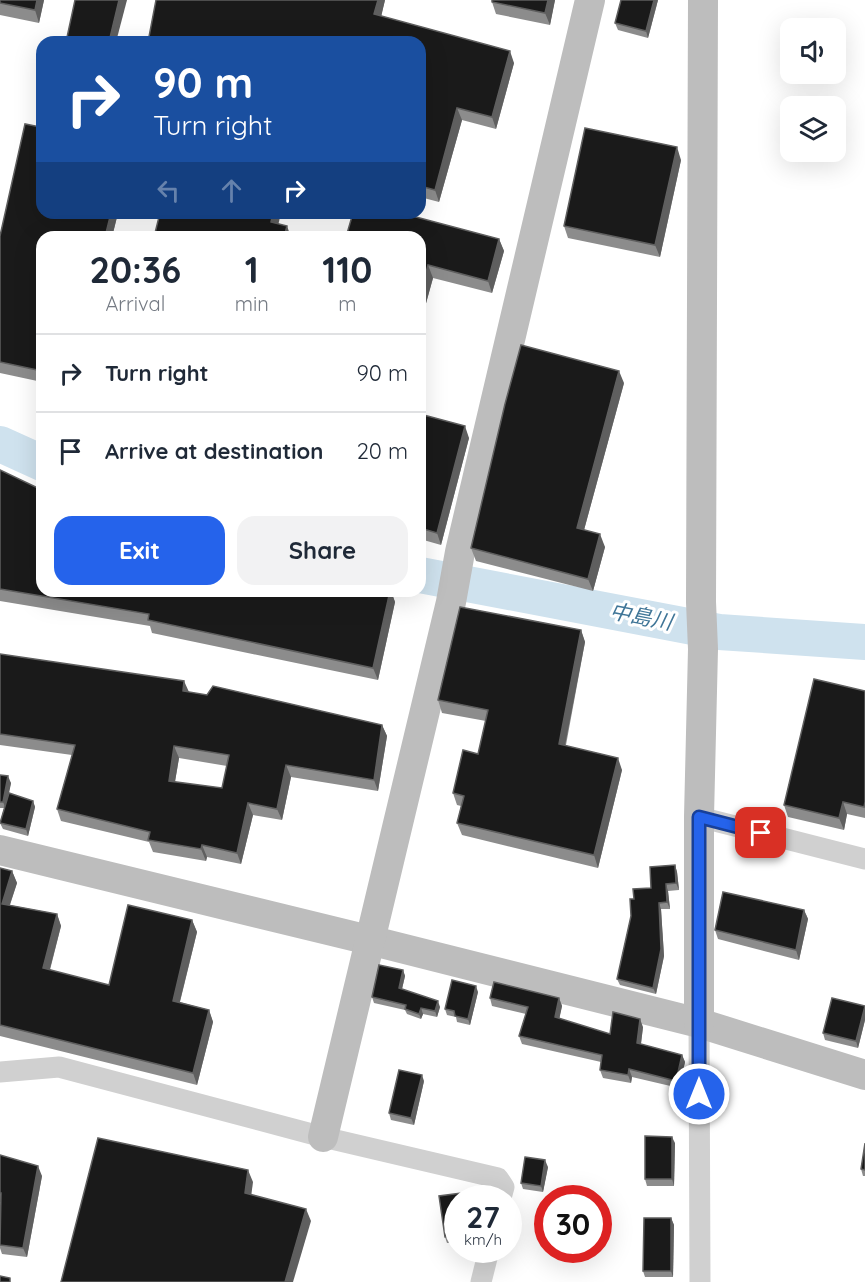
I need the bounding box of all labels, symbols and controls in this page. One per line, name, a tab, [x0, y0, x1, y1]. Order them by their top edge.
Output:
map controls	[780, 18, 846, 162]
button: sound	[780, 18, 846, 84]
text: 90 m	[153, 56, 253, 109]
icon: right	[54, 60, 132, 138]
button: layers	[780, 96, 846, 162]
text: Turn right	[153, 108, 272, 142]
icon: left	[152, 174, 185, 207]
icon: ahead	[215, 174, 248, 207]
icon: right	[278, 174, 311, 207]
text: 20:36	[90, 247, 181, 292]
text: 1	[245, 247, 259, 292]
text: 110	[322, 247, 372, 292]
text: Arrival	[105, 291, 165, 316]
text: min	[235, 291, 269, 316]
text: m	[338, 291, 357, 316]
icon: right	[54, 357, 87, 390]
text: Turn right	[105, 359, 209, 387]
text: 90 m	[357, 359, 408, 387]
icon: arrive	[54, 435, 87, 468]
text: Arrive at destination	[105, 437, 323, 465]
text: 20 m	[357, 437, 408, 465]
button: Exit	[54, 516, 225, 585]
button: Share	[237, 516, 408, 585]
water label: 中島川	[608, 597, 677, 635]
pin	[735, 807, 786, 858]
icon: arrive	[744, 816, 777, 849]
position arrow	[667, 1062, 731, 1126]
speed limit sign: 30	[534, 1185, 612, 1263]
text: 27	[466, 1198, 500, 1236]
text: km/h	[464, 1230, 502, 1249]

